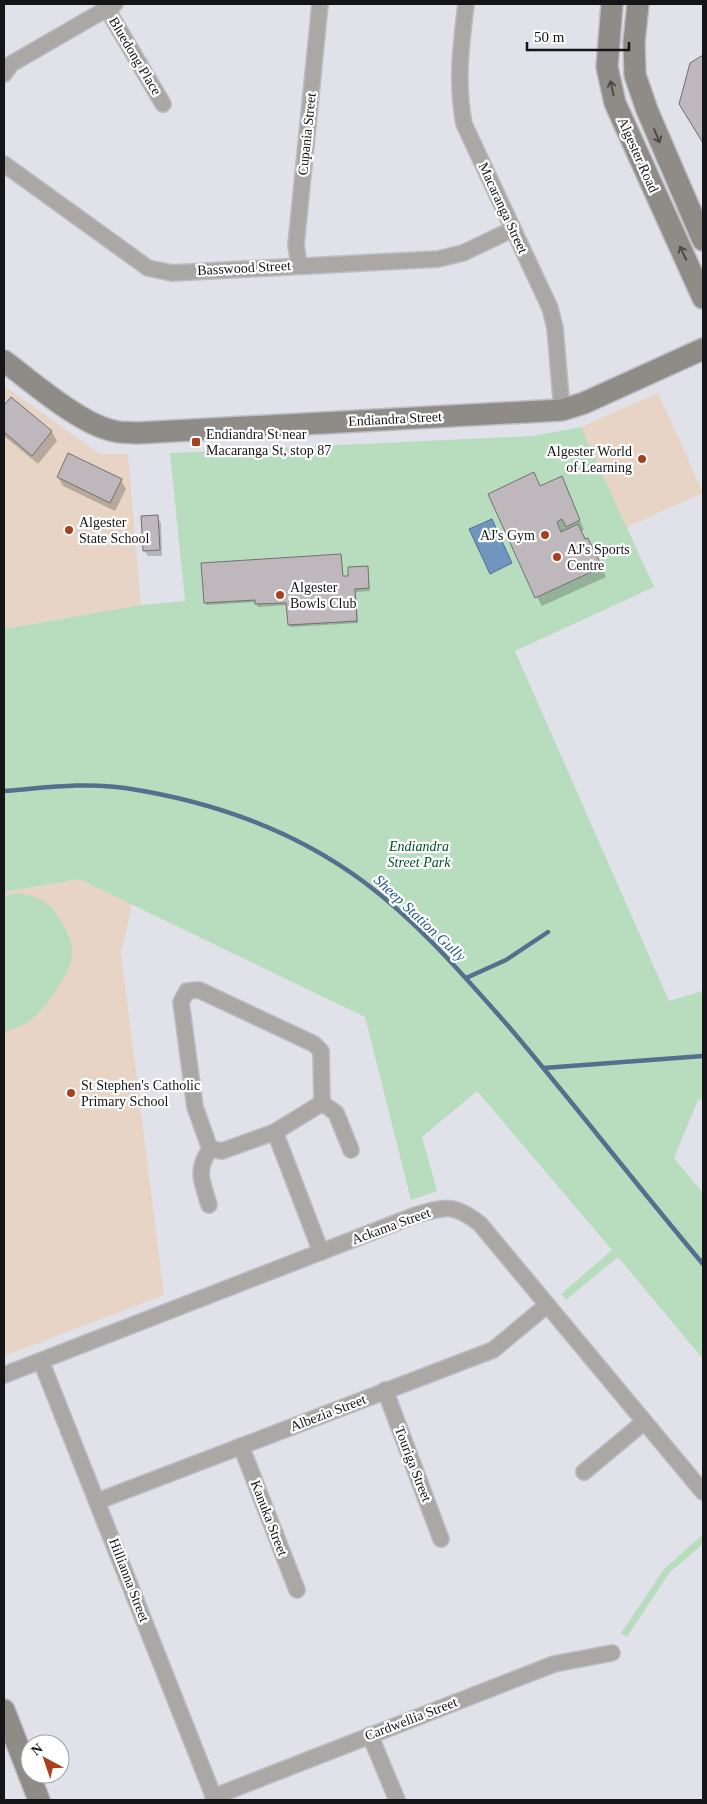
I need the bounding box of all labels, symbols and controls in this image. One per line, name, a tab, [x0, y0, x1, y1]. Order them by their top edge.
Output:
street label: Bluedong Place	[106, 14, 164, 98]
scale bar	[527, 20, 630, 52]
text: 50 m	[534, 29, 565, 45]
one-way arrow	[607, 81, 616, 97]
street label: Cupania Street	[295, 92, 319, 176]
street label: Algester Road	[615, 115, 661, 195]
one-way arrow	[653, 128, 663, 143]
street label: Macaranga Street	[475, 160, 531, 256]
one-way arrow	[678, 246, 687, 261]
street label: Basswood Street	[197, 258, 291, 278]
street label: Endiandra Street	[348, 409, 442, 429]
place label: Endiandra St near Macaranga St, stop 87	[206, 427, 331, 458]
marker: Endiandra St near Macaranga St, stop 87	[190, 436, 202, 448]
place label: Algester World of Learning	[547, 444, 632, 475]
marker: Algester World of Learning	[636, 453, 648, 465]
place label: Algester State School	[79, 515, 149, 546]
marker: Algester State School	[63, 524, 75, 536]
place label: AJ's Gym	[480, 528, 535, 543]
marker: AJ's Gym	[539, 529, 551, 541]
place label: AJ's Sports Centre	[567, 542, 630, 573]
marker: AJ's Sports Centre	[551, 551, 563, 563]
place label: Algester Bowls Club	[290, 580, 357, 611]
marker: Algester Bowls Club	[274, 589, 286, 601]
park label: Endiandra Street Park	[388, 839, 451, 870]
water label: Sheep Station Gully	[371, 872, 469, 965]
place label: St Stephen's Catholic Primary School	[81, 1078, 200, 1109]
marker: St Stephen's Catholic Primary School	[65, 1087, 77, 1099]
street label: Ackama Street	[350, 1205, 433, 1247]
street label: Albezia Street	[288, 1392, 368, 1434]
street label: Touriga Street	[392, 1424, 434, 1504]
street label: Kanuka Street	[248, 1478, 290, 1558]
street label: Hillianna Street	[106, 1536, 152, 1624]
street label: Cardwellia Street	[363, 1694, 459, 1743]
north arrow	[20, 1734, 70, 1784]
text: N	[28, 1740, 46, 1758]

